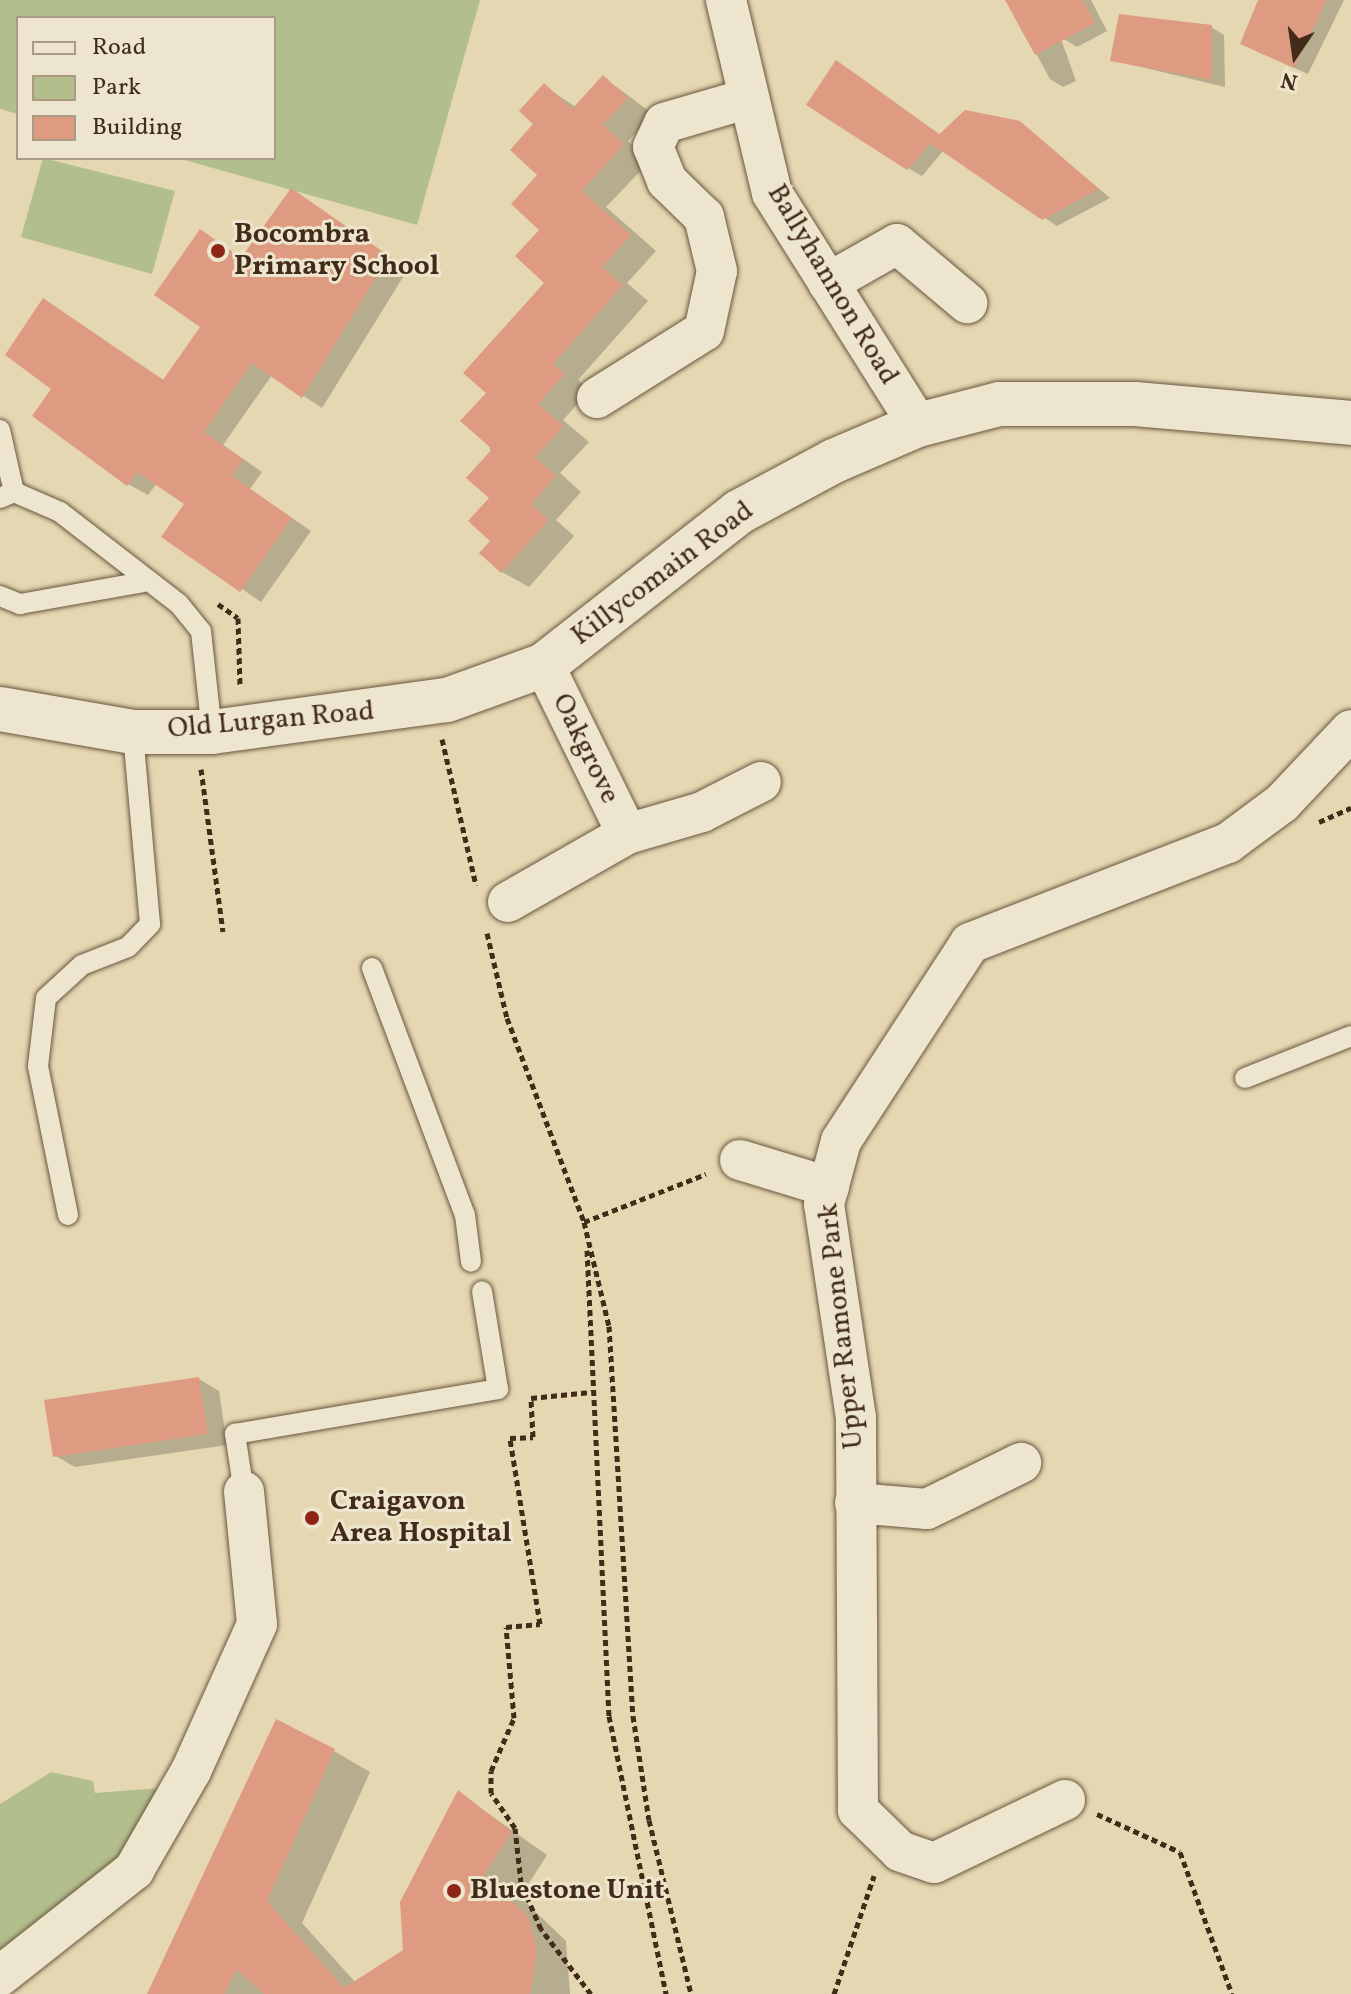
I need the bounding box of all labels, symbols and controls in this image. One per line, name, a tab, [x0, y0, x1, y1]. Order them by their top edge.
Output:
legend	[16, 16, 276, 160]
north arrow	[1255, 16, 1335, 96]
text: Road	[92, 31, 146, 65]
text: N	[1278, 63, 1301, 97]
text: Park	[92, 71, 141, 105]
text: Building	[92, 111, 182, 145]
street label: Ballyhannon Road	[759, 179, 905, 391]
place label: Bocombra Primary School	[234, 218, 440, 284]
marker: Bocombra Primary School	[209, 242, 227, 260]
street label: Killycomain Road	[565, 495, 761, 653]
street label: Oakgrove	[544, 689, 626, 809]
street label: Old Lurgan Road	[166, 695, 376, 747]
street label: Upper Ramone Park	[812, 1201, 872, 1451]
place label: Craigavon Area Hospital	[330, 1485, 511, 1551]
marker: Craigavon Area Hospital	[301, 1507, 323, 1529]
place label: Bluestone Unit	[470, 1874, 665, 1908]
marker: Bluestone Unit	[445, 1882, 463, 1900]

